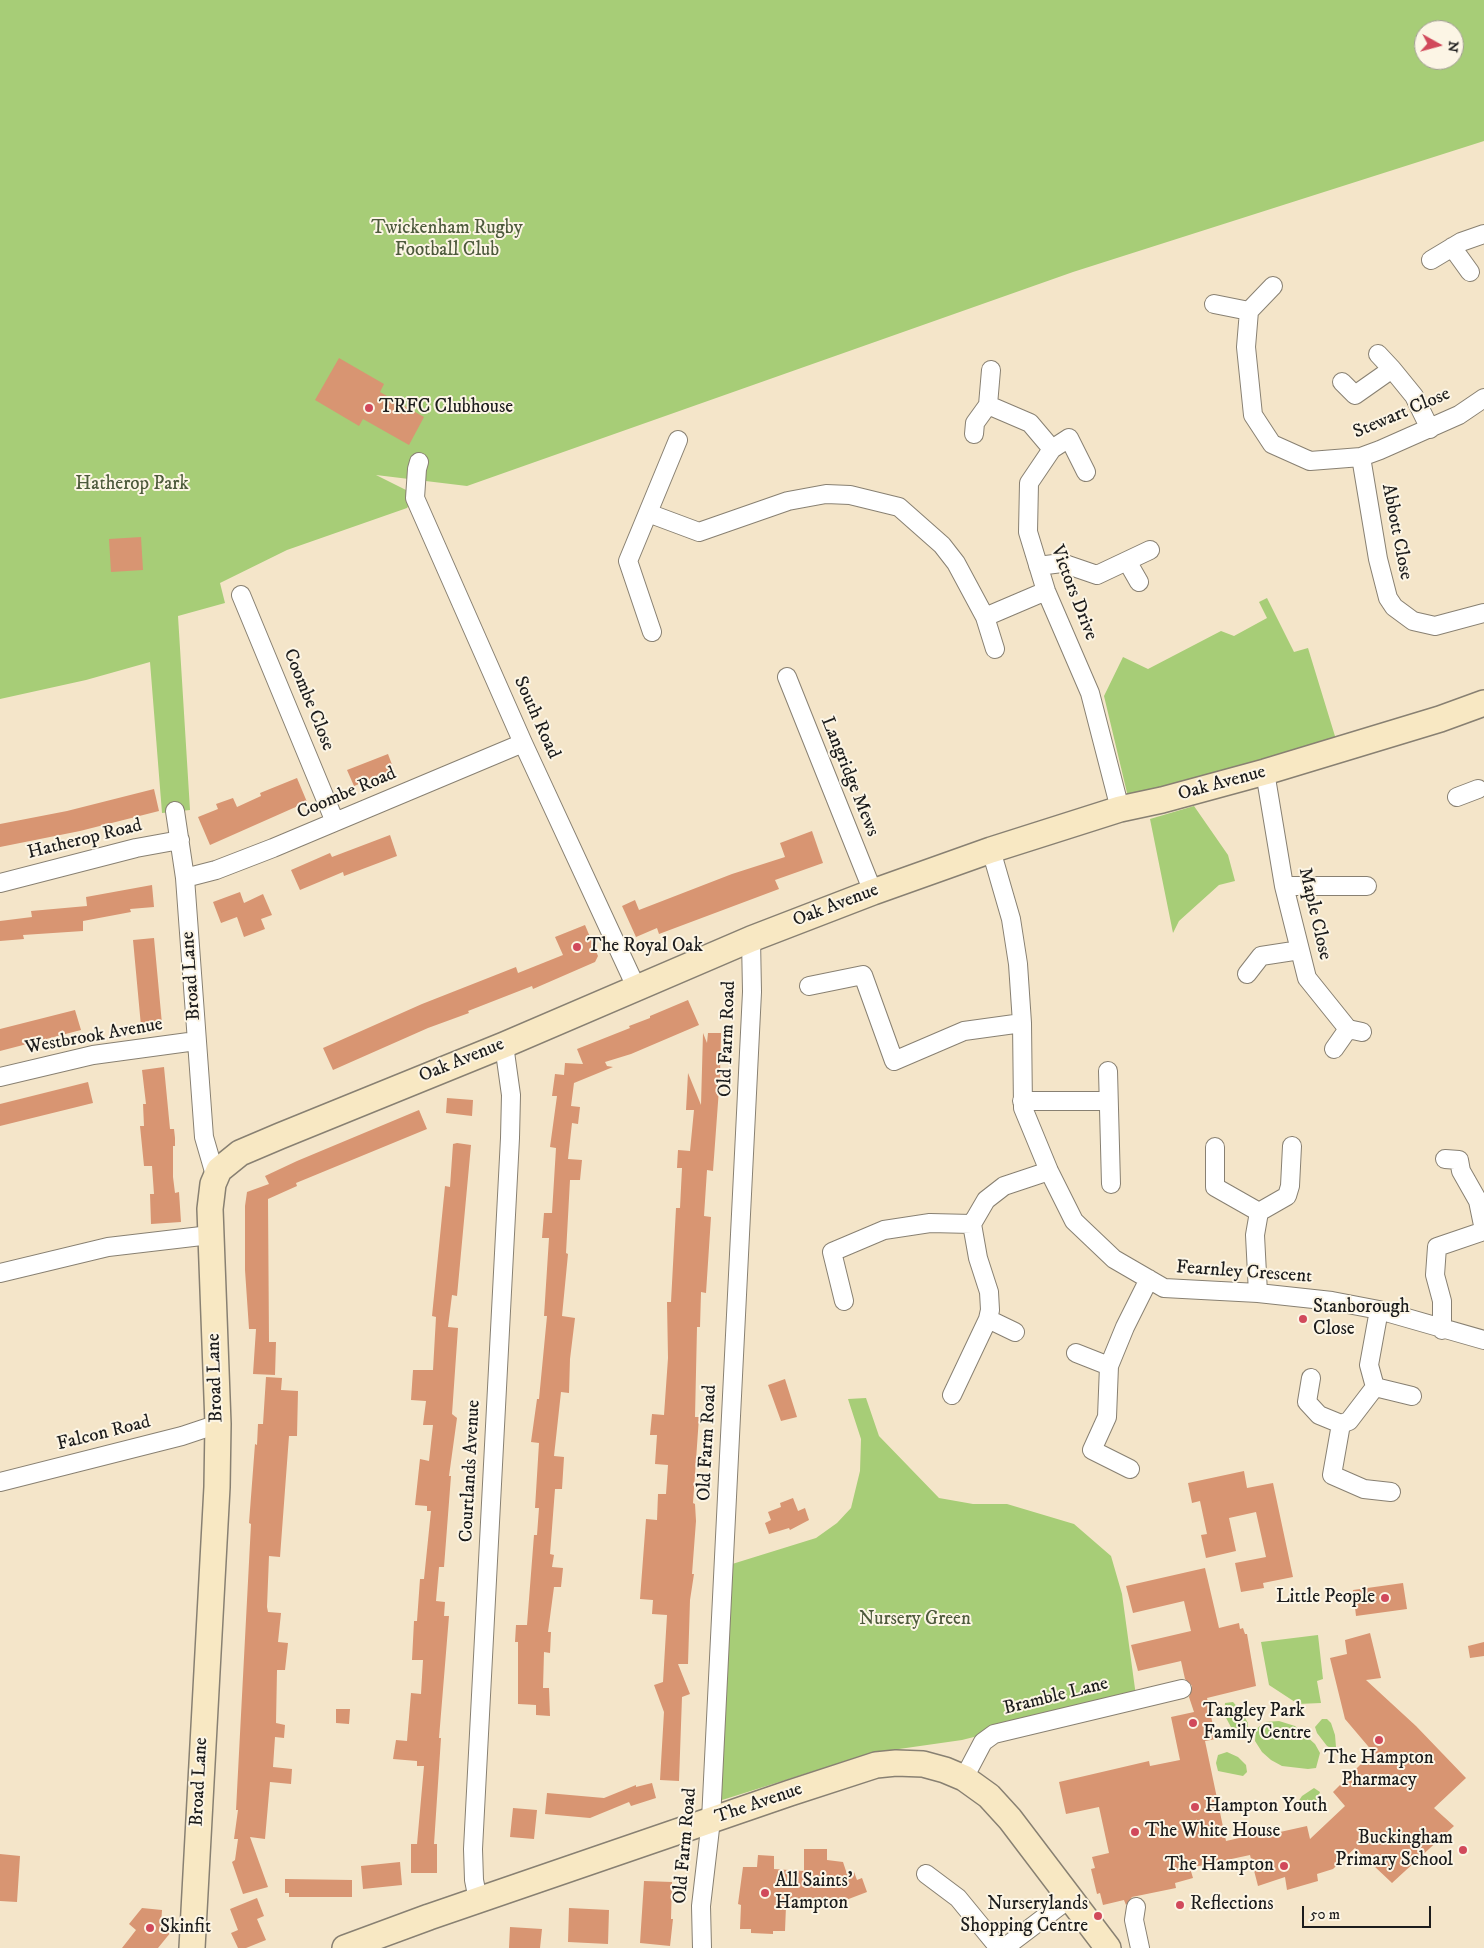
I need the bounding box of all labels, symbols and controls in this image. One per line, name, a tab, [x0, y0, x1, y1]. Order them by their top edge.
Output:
north arrow	[1414, 20, 1464, 70]
text: N	[1443, 40, 1463, 54]
park label: Twickenham Rugby Football Club	[371, 218, 523, 262]
street label: Stewart Close	[1350, 383, 1454, 445]
place label: TRFC Clubhouse	[379, 397, 513, 419]
marker: TRFC Clubhouse	[363, 402, 375, 414]
park label: Hatherop Park	[75, 474, 189, 496]
street label: Abbott Close	[1376, 482, 1416, 582]
street label: Victors Drive	[1044, 542, 1102, 644]
street label: Coombe Close	[277, 646, 339, 754]
street label: South Road	[508, 673, 564, 763]
street label: Langridge Mews	[815, 714, 883, 840]
street label: Oak Avenue	[1176, 761, 1268, 807]
street label: Coombe Road	[294, 763, 400, 825]
street label: Hatherop Road	[25, 815, 145, 865]
street label: Maple Close	[1292, 866, 1336, 962]
street label: Oak Avenue	[790, 879, 882, 933]
street label: Broad Lane	[178, 931, 206, 1021]
place label: The Royal Oak	[587, 936, 703, 958]
marker: The Royal Oak	[571, 941, 583, 953]
street label: Old Farm Road	[715, 980, 741, 1098]
street label: Westbrook Avenue	[23, 1014, 165, 1060]
street label: Oak Avenue	[416, 1034, 508, 1088]
street label: Fearnley Crescent	[1175, 1257, 1313, 1289]
place label: Stanborough Close	[1313, 1297, 1410, 1341]
marker: Stanborough Close	[1297, 1313, 1309, 1325]
street label: Broad Lane	[203, 1333, 229, 1423]
street label: Old Farm Road	[694, 1384, 722, 1502]
street label: Courtlands Avenue	[456, 1399, 486, 1543]
street label: Falcon Road	[55, 1411, 153, 1457]
place label: Little People	[1276, 1587, 1375, 1609]
marker: Little People	[1379, 1592, 1391, 1604]
park label: Nursery Green	[859, 1609, 971, 1631]
street label: Bramble Lane	[1001, 1673, 1111, 1721]
place label: Tangley Park Family Centre	[1203, 1701, 1311, 1745]
marker: Tangley Park Family Centre	[1187, 1717, 1199, 1729]
marker: The Hampton Pharmacy	[1373, 1734, 1385, 1746]
street label: Broad Lane	[186, 1737, 214, 1827]
place label: The Hampton Pharmacy	[1324, 1748, 1434, 1792]
street label: The Avenue	[712, 1778, 806, 1830]
street label: Old Farm Road	[670, 1787, 702, 1905]
place label: Hampton Youth	[1205, 1796, 1327, 1818]
marker: Hampton Youth	[1189, 1801, 1201, 1813]
place label: The White House	[1145, 1821, 1280, 1843]
marker: The White House	[1129, 1826, 1141, 1838]
place label: Buckingham Primary School	[1335, 1828, 1453, 1872]
marker: Buckingham Primary School	[1457, 1844, 1469, 1856]
place label: The Hampton	[1165, 1855, 1274, 1877]
marker: The Hampton	[1278, 1860, 1290, 1872]
place label: All Saints' Hampton	[775, 1871, 853, 1915]
marker: All Saints' Hampton	[759, 1887, 771, 1899]
place label: Nurserylands Shopping Centre	[960, 1894, 1088, 1938]
place label: Reflections	[1190, 1894, 1274, 1916]
scale bar	[1304, 1896, 1433, 1928]
marker: Reflections	[1174, 1899, 1186, 1911]
text: 50 m	[1310, 1905, 1340, 1924]
marker: Nurserylands Shopping Centre	[1092, 1910, 1104, 1922]
place label: Skinfit	[160, 1917, 211, 1939]
marker: Skinfit	[144, 1922, 156, 1934]

